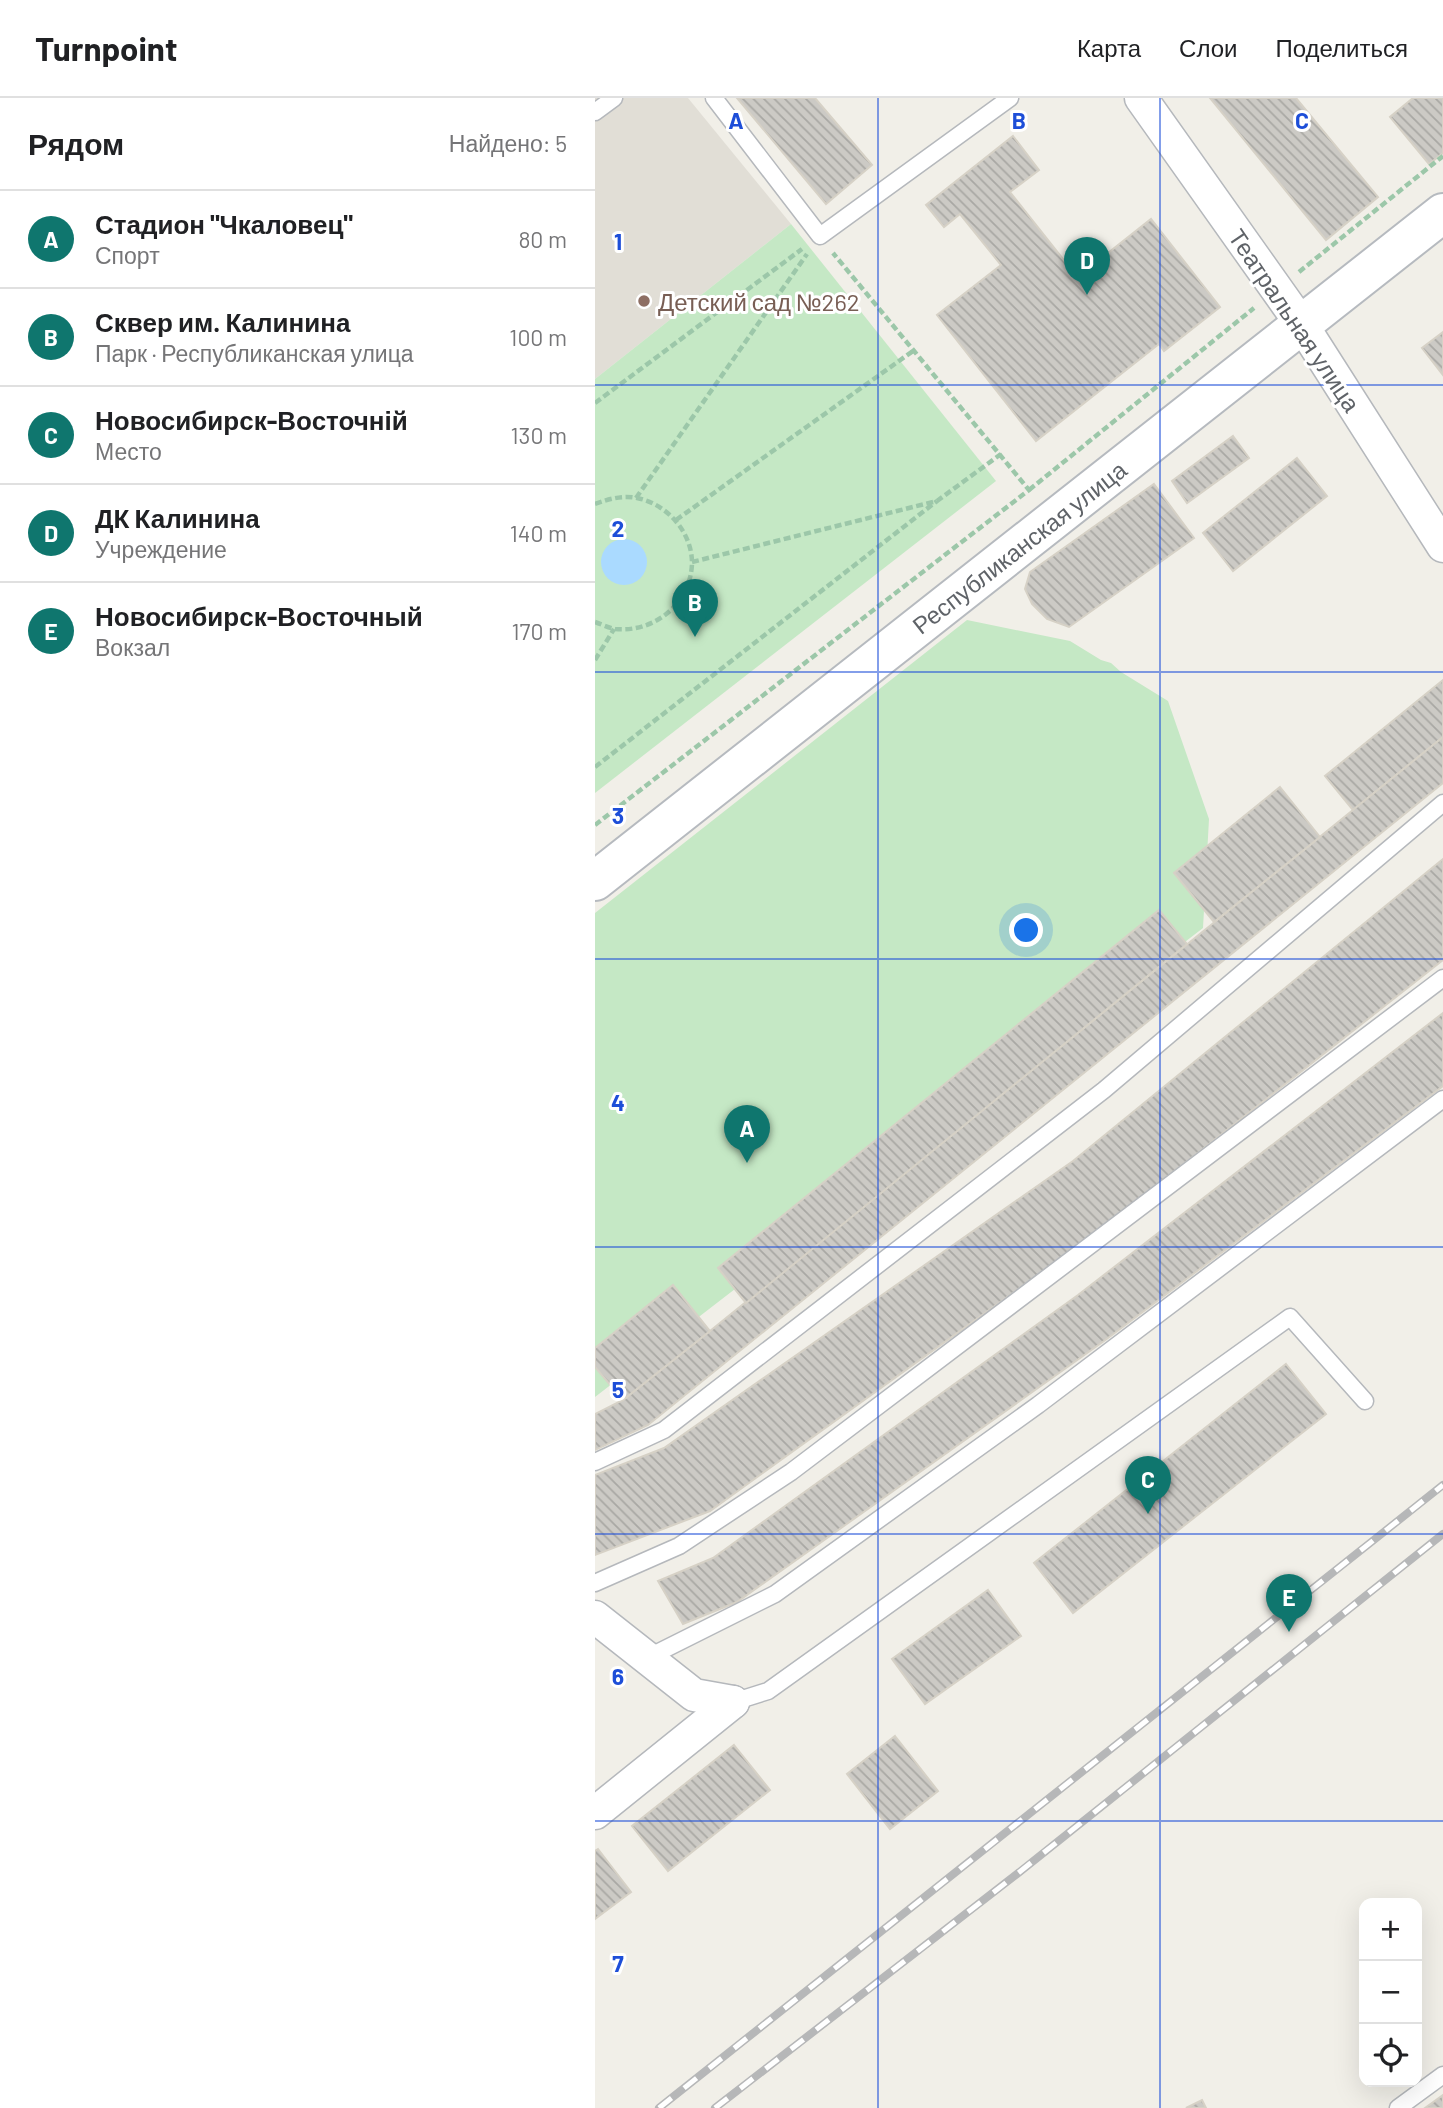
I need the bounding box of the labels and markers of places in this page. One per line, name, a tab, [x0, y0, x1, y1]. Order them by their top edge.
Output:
pin: D	[1064, 237, 1110, 295]
place label: Детский сад №262	[658, 287, 860, 316]
marker: Детский сад №262	[636, 293, 652, 309]
pin: B	[672, 579, 718, 637]
pin: A	[724, 1105, 770, 1163]
pin: C	[1125, 1456, 1171, 1514]
pin: E	[1266, 1574, 1312, 1632]

